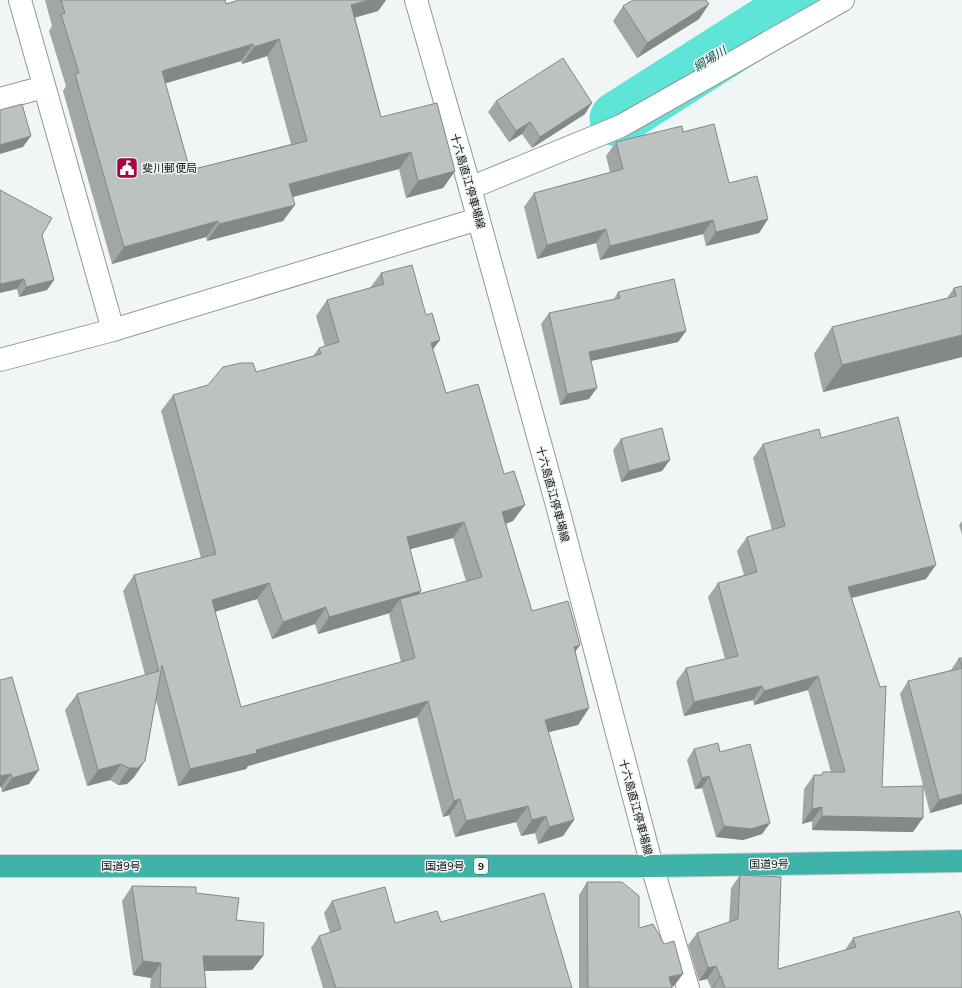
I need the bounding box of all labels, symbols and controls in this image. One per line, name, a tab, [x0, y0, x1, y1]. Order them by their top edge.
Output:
water label: 綱場川	[690, 42, 731, 74]
street label: 十六島直江停車場線	[448, 131, 488, 231]
public building icon: 斐川郵便局	[114, 155, 140, 181]
place label: 斐川郵便局	[142, 161, 197, 175]
street label: 十六島直江停車場線	[533, 444, 573, 544]
street label: 十六島直江停車場線	[616, 757, 656, 857]
street label: 国道9号	[749, 857, 789, 871]
road number: 9	[474, 858, 488, 874]
street label: 国道9号	[101, 859, 141, 873]
street label: 国道9号	[425, 859, 465, 873]

